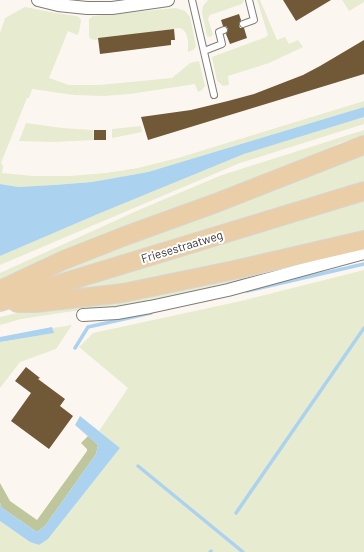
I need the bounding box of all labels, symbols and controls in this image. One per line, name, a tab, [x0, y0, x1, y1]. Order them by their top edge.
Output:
street label: Friesestraatweg	[139, 228, 225, 266]

